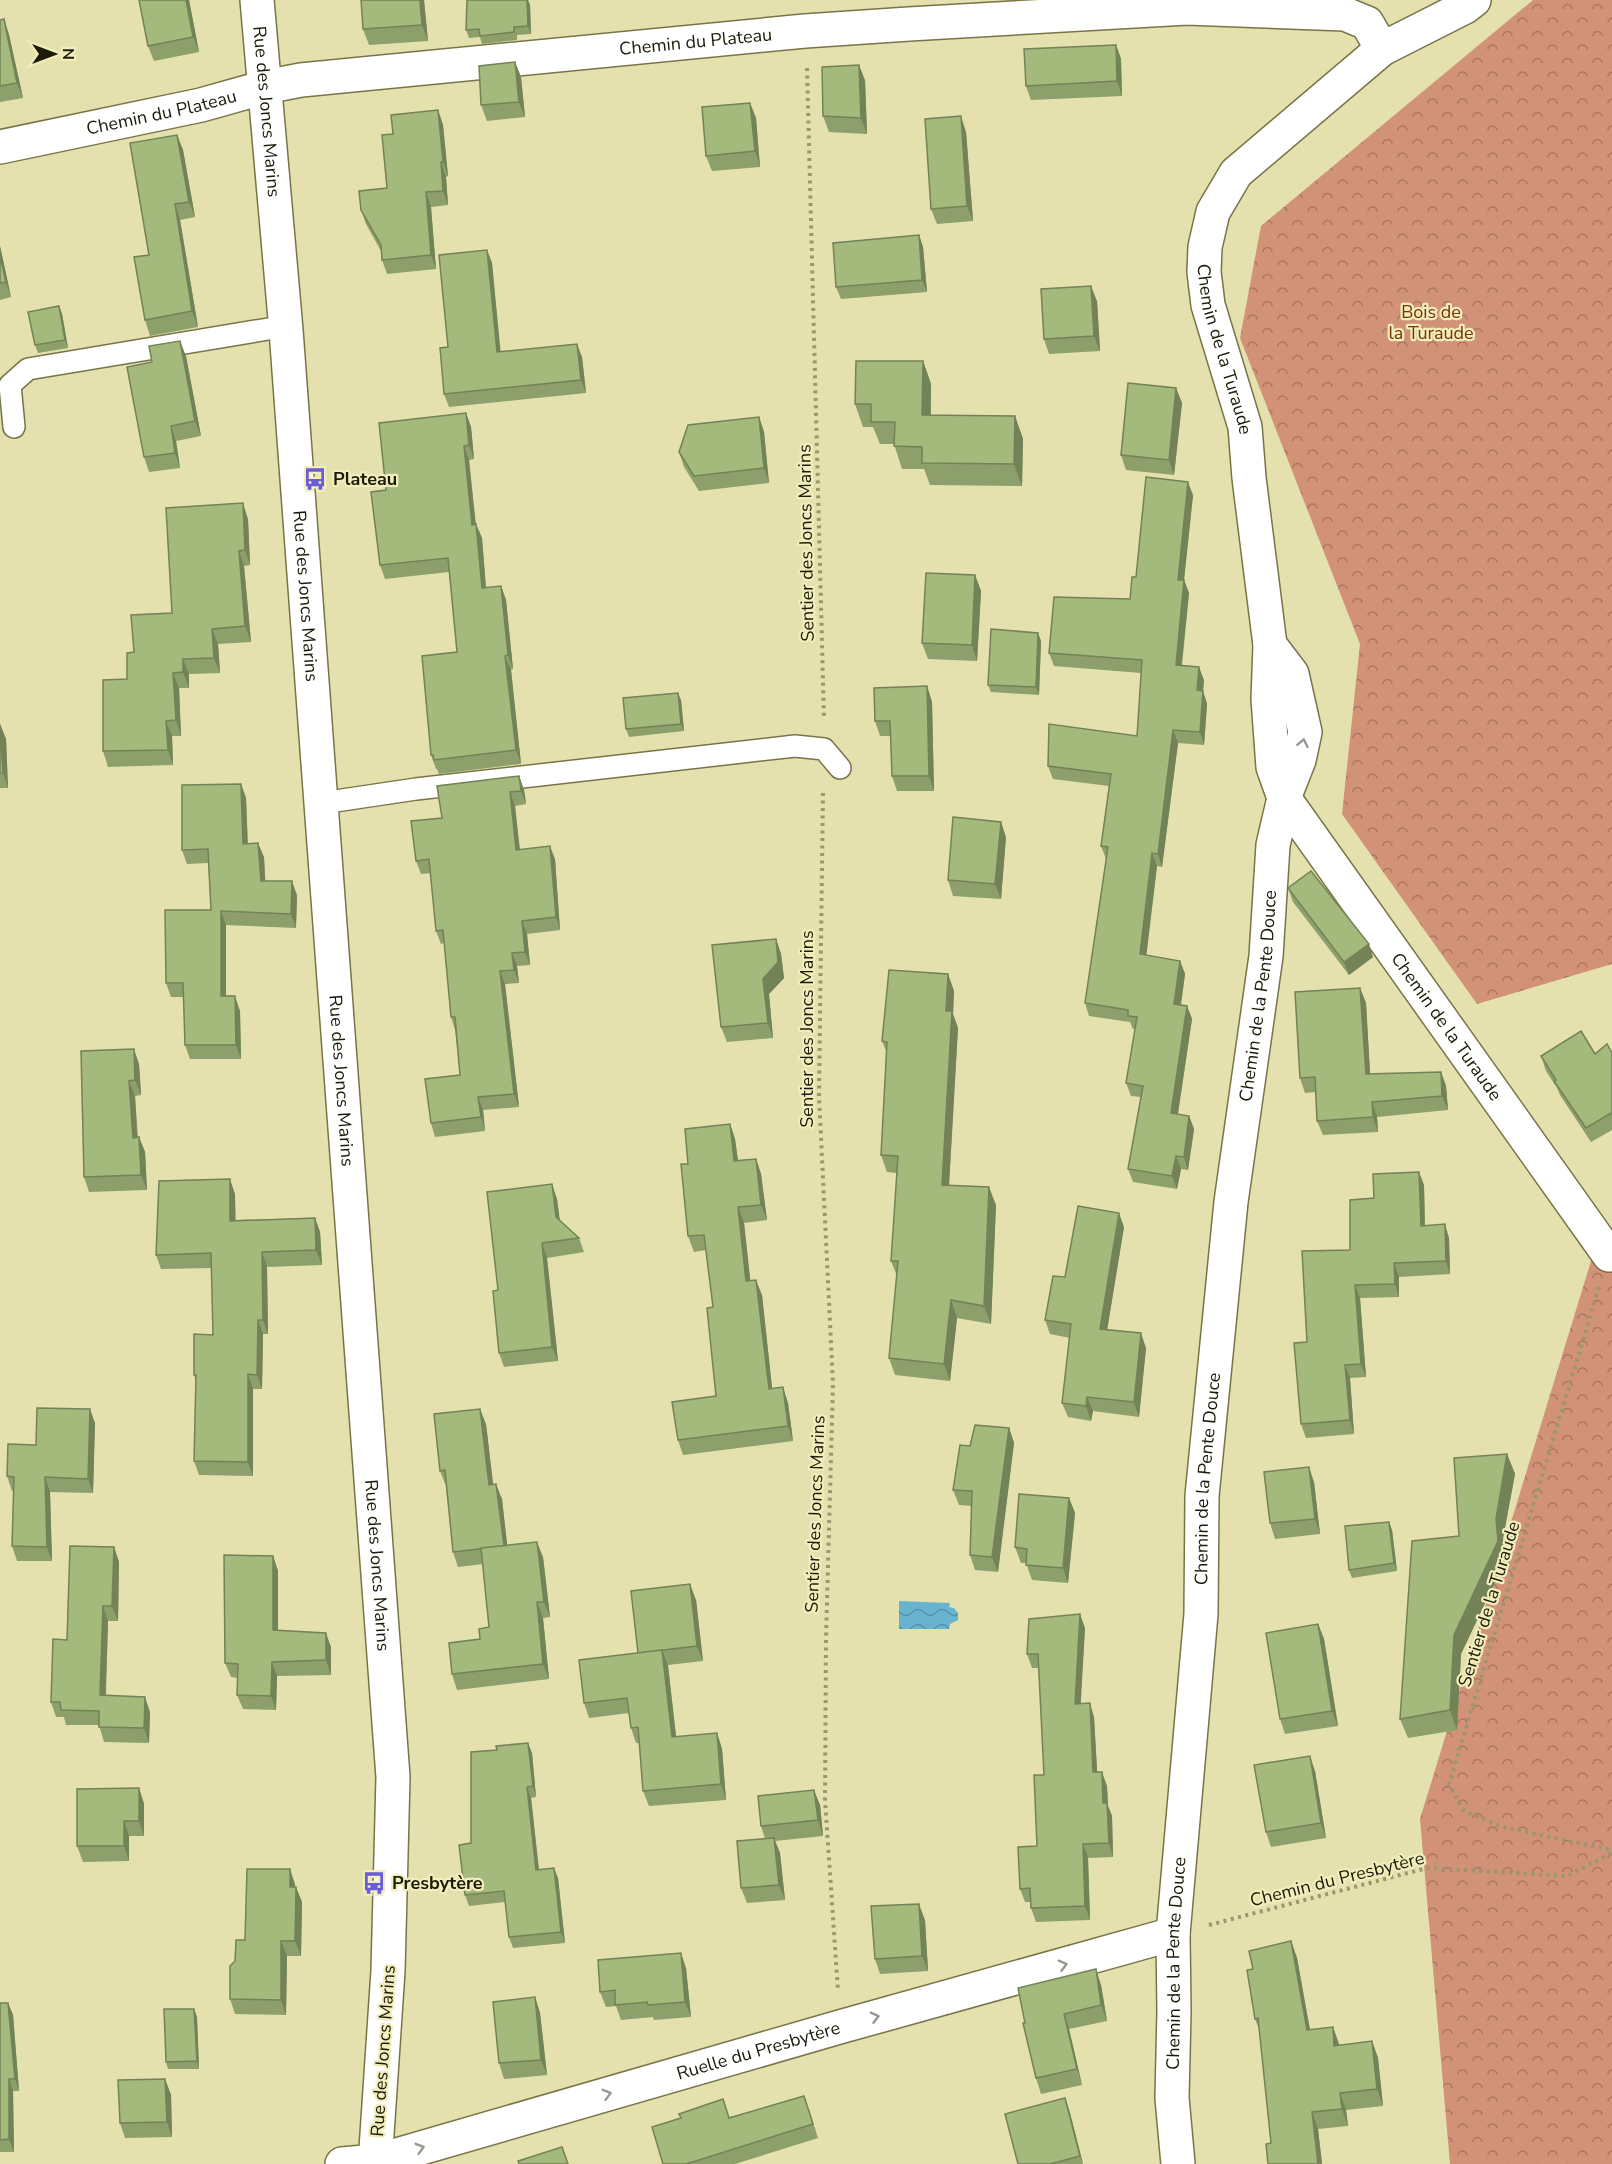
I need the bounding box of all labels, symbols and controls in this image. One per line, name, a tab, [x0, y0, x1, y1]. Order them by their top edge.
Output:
street label: Chemin du Plateau	[618, 22, 773, 61]
north arrow	[24, 24, 84, 84]
street label: Rue des Joncs Marins	[247, 25, 286, 198]
text: N	[57, 48, 79, 60]
street label: Chemin du Plateau	[84, 84, 239, 141]
street label: Chemin de la Turaude	[1192, 263, 1258, 435]
park label: Bois de la Turaude	[1388, 300, 1474, 345]
street label: Sentier des Joncs Marins	[792, 444, 820, 642]
bus stop icon: Plateau	[302, 466, 328, 492]
place label: Plateau	[333, 467, 397, 491]
street label: Rue des Joncs Marins	[287, 509, 324, 683]
one-way arrow	[1296, 738, 1309, 748]
street label: Chemin de la Pente Douce	[1233, 889, 1282, 1103]
street label: Sentier des Joncs Marins	[795, 930, 819, 1128]
street label: Chemin de la Turaude	[1386, 948, 1507, 1105]
street label: Rue des Joncs Marins	[323, 994, 360, 1167]
street label: Chemin de la Pente Douce	[1189, 1371, 1226, 1585]
street label: Sentier des Joncs Marins	[800, 1415, 830, 1613]
street label: Rue des Joncs Marins	[359, 1479, 396, 1652]
street label: Sentier de la Turaude	[1452, 1518, 1526, 1690]
street label: Chemin du Presbytère	[1247, 1846, 1427, 1912]
street label: Chemin de la Pente Douce	[1161, 1856, 1192, 2070]
bus stop icon: Presbytère	[361, 1870, 387, 1896]
place label: Presbytère	[392, 1871, 483, 1895]
one-way arrow	[1058, 1959, 1068, 1972]
street label: Rue des Joncs Marins	[365, 1964, 401, 2138]
one-way arrow	[870, 2012, 880, 2024]
street label: Ruelle du Presbytère	[674, 2015, 843, 2086]
one-way arrow	[601, 2089, 612, 2101]
one-way arrow	[414, 2143, 425, 2155]

